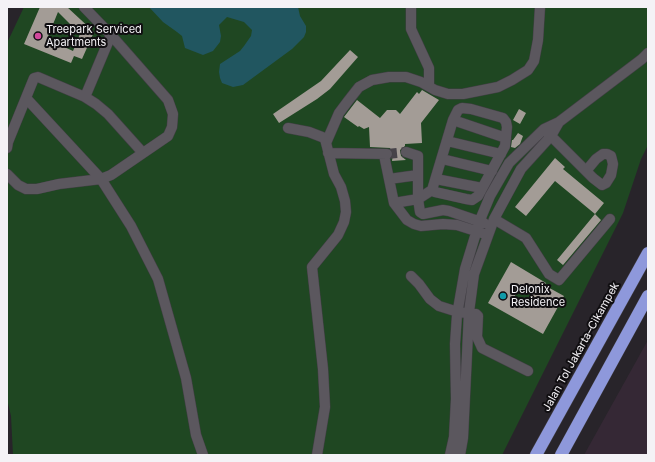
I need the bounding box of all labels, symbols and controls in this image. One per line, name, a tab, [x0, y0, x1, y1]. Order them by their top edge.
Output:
place label: Treepark Serviced Apartments	[46, 23, 142, 49]
marker: Treepark Serviced Apartments	[33, 31, 43, 41]
street label: Jalan Tol Jakarta–Cikampek	[540, 280, 622, 414]
place label: Delonix Residence	[511, 283, 565, 309]
marker: Delonix Residence	[498, 291, 508, 301]

